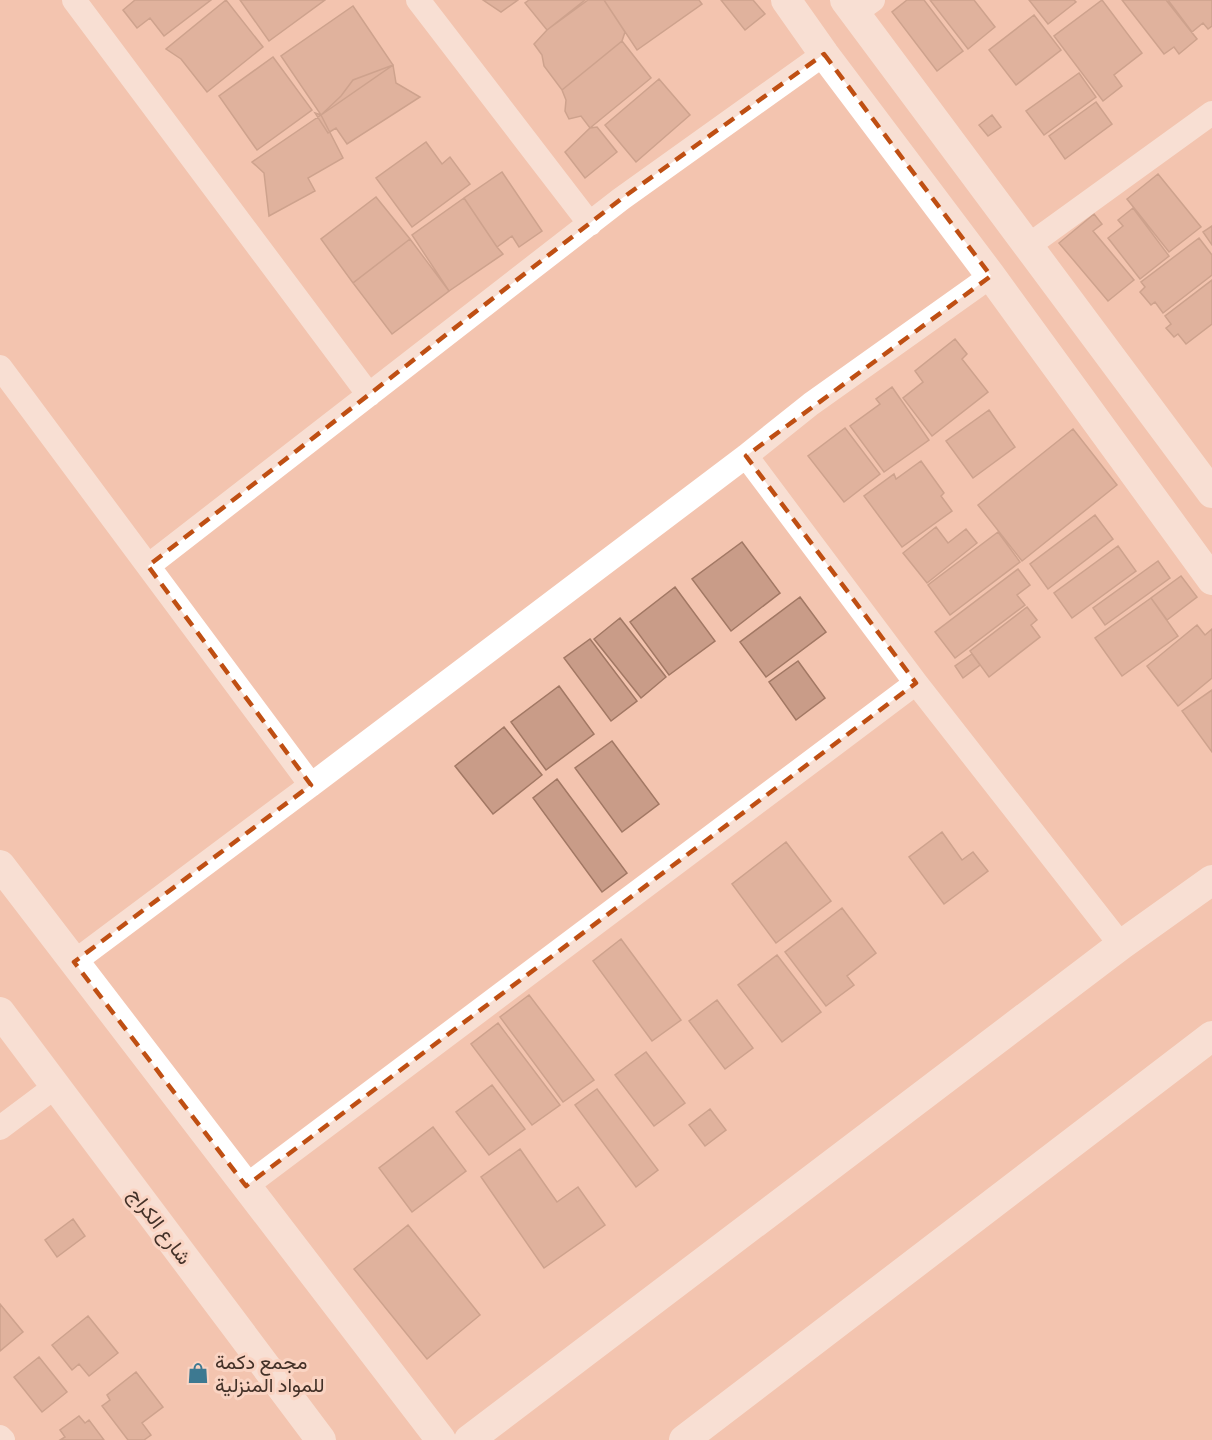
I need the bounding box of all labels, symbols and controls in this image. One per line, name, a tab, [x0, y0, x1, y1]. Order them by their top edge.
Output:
street label: شارع الكراج	[122, 1183, 197, 1270]
place label: مجمع دكمة للمواد المنزلية	[215, 1350, 325, 1398]
shop icon: مجمع دكمة للمواد المنزلية	[186, 1361, 210, 1385]

